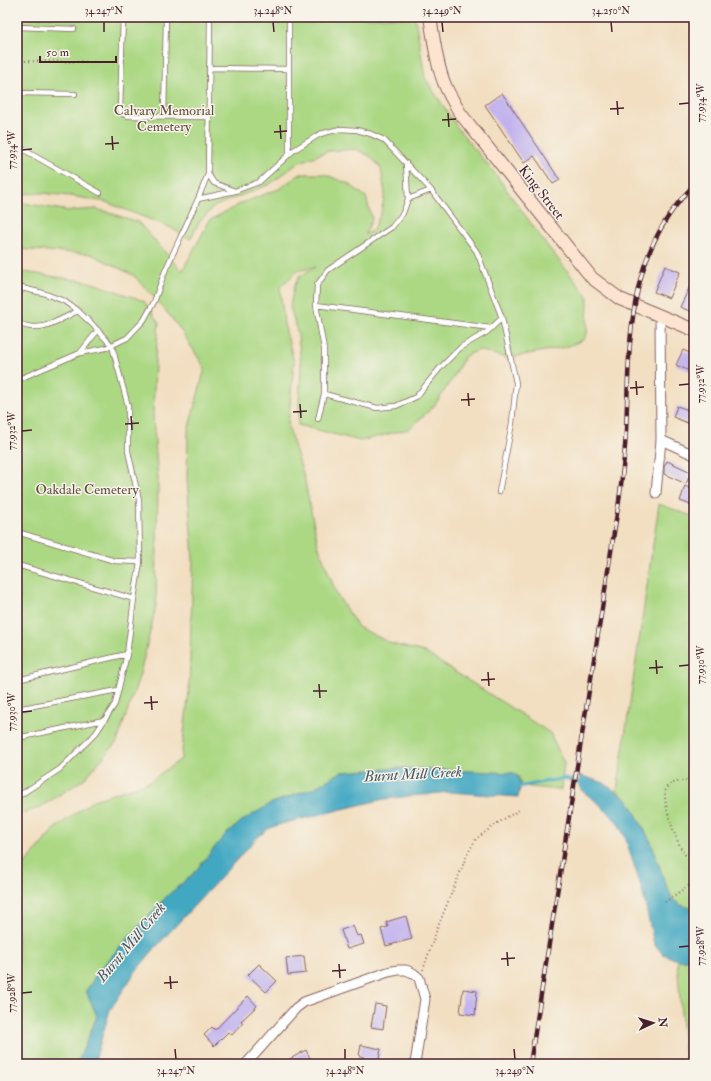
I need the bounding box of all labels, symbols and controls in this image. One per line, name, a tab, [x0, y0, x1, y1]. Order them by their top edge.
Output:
text: 34.247°N	[85, 5, 123, 17]
text: 34.248°N	[254, 5, 293, 17]
text: 34.249°N	[422, 5, 462, 17]
text: 34.250°N	[592, 5, 630, 17]
scale bar	[40, 38, 116, 64]
text: 50 m	[46, 45, 70, 60]
text: 77.934°W	[695, 83, 707, 122]
park label: Calvary Memorial Cemetery	[114, 102, 215, 136]
text: 77.934°W	[6, 130, 18, 169]
street label: King Street	[515, 162, 568, 223]
text: 77.932°W	[695, 364, 707, 403]
text: 77.932°W	[6, 411, 18, 450]
park label: Oakdale Cemetery	[35, 481, 139, 499]
text: 77.930°W	[695, 645, 707, 684]
text: 77.930°W	[6, 692, 18, 731]
water label: Burnt Mill Creek	[363, 762, 462, 787]
water label: Burnt Mill Creek	[92, 899, 170, 987]
text: 77.928°W	[695, 925, 707, 966]
text: 77.928°W	[6, 972, 18, 1013]
north arrow	[633, 1003, 673, 1043]
text: N	[656, 1016, 669, 1029]
text: 34.247°N	[157, 1065, 195, 1077]
text: 34.248°N	[326, 1065, 365, 1077]
text: 34.249°N	[495, 1065, 535, 1077]

